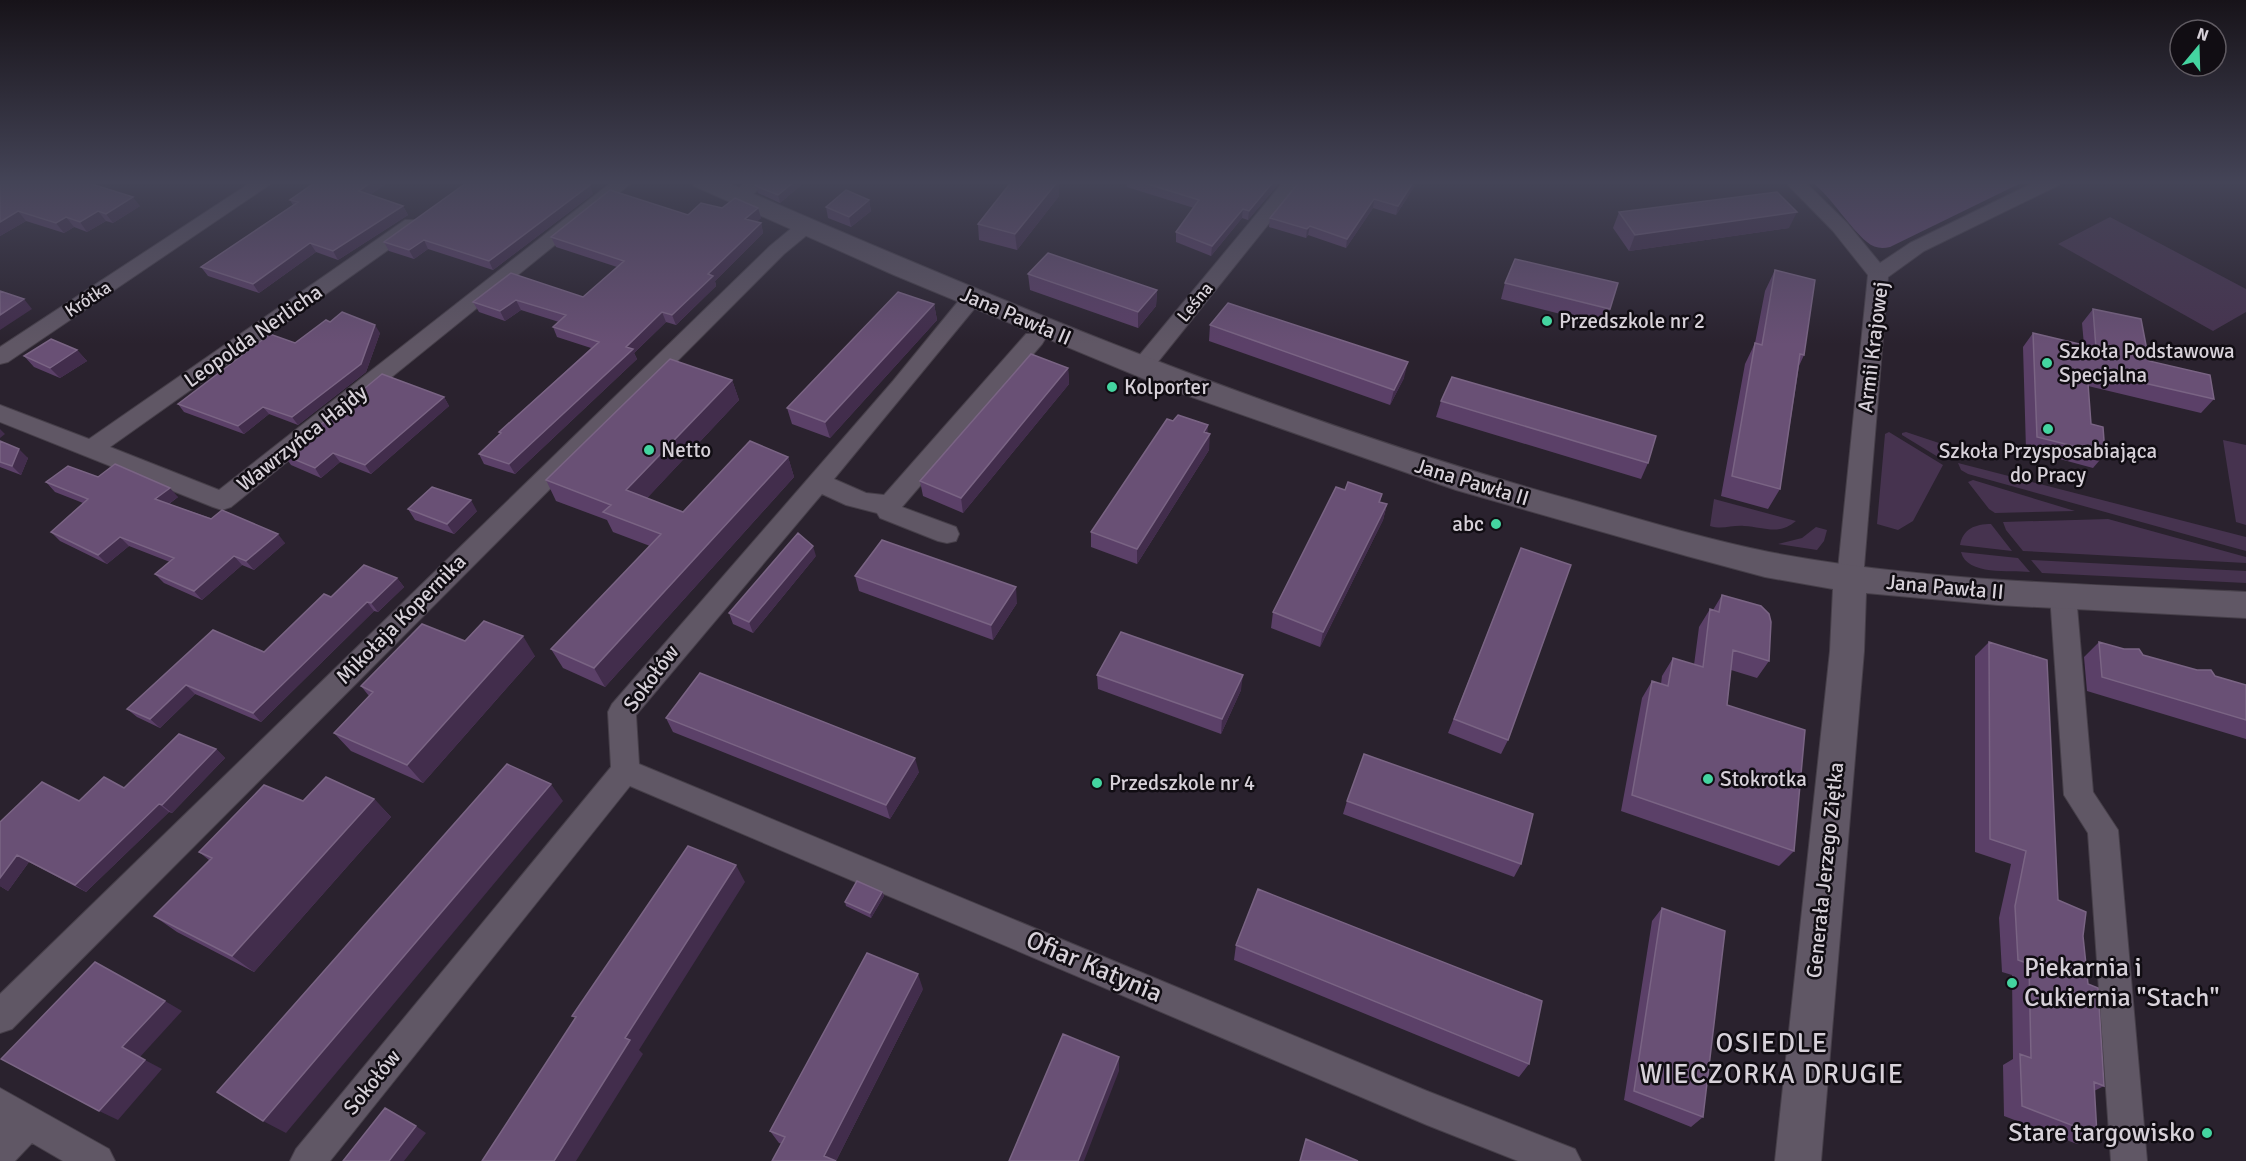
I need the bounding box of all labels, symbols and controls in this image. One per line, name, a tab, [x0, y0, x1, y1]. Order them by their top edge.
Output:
north arrow	[2168, 18, 2228, 78]
text: N	[2194, 23, 2211, 46]
street label: Krótka	[61, 276, 115, 322]
street label: Leśna	[1172, 278, 1218, 326]
street label: Leopolda Nerlicha	[179, 279, 327, 393]
street label: Armii Krajowej	[1852, 280, 1894, 414]
street label: Jana Pawła II	[957, 281, 1075, 351]
place label: Przedszkole nr 2	[1559, 308, 1705, 334]
marker: Przedszkole nr 2	[1540, 314, 1554, 328]
place label: Szkoła Podstawowa Specjalna	[2059, 338, 2235, 388]
marker: Szkoła Podstawowa Specjalna	[2040, 356, 2054, 370]
place label: Kolporter	[1124, 374, 1209, 400]
street label: Wawrzyńca Hajdy	[232, 379, 372, 497]
marker: Kolporter	[1105, 380, 1119, 394]
marker: Szkoła Przysposabiająca do Pracy	[2041, 422, 2055, 436]
place label: Netto	[661, 437, 711, 463]
place label: Szkoła Przysposabiająca do Pracy	[1939, 438, 2157, 488]
marker: Netto	[642, 443, 656, 457]
street label: Jana Pawła II	[1412, 452, 1532, 512]
place label: abc	[1452, 511, 1484, 537]
marker: abc	[1489, 517, 1503, 531]
street label: Mikołaja Kopernika	[331, 549, 471, 689]
street label: Jana Pawła II	[1885, 569, 2005, 605]
street label: Sokołów	[618, 640, 684, 716]
street label: Generała Jerzego Ziętka	[1801, 761, 1849, 979]
place label: Stokrotka	[1720, 766, 1807, 792]
place label: Przedszkole nr 4	[1109, 770, 1255, 796]
marker: Stokrotka	[1701, 772, 1715, 786]
marker: Przedszkole nr 4	[1090, 776, 1104, 790]
street label: Ofiar Katynia	[1021, 924, 1167, 1010]
place label: Piekarnia i Cukiernia "Stach"	[2024, 952, 2219, 1014]
marker: Piekarnia i Cukiernia "Stach"	[2005, 976, 2019, 990]
district label: OSIEDLE WIECZORKA DRUGIE	[1639, 1027, 1905, 1091]
street label: Sokołów	[338, 1044, 406, 1120]
place label: Stare targowisko	[2008, 1117, 2195, 1149]
marker: Stare targowisko	[2200, 1126, 2214, 1140]

